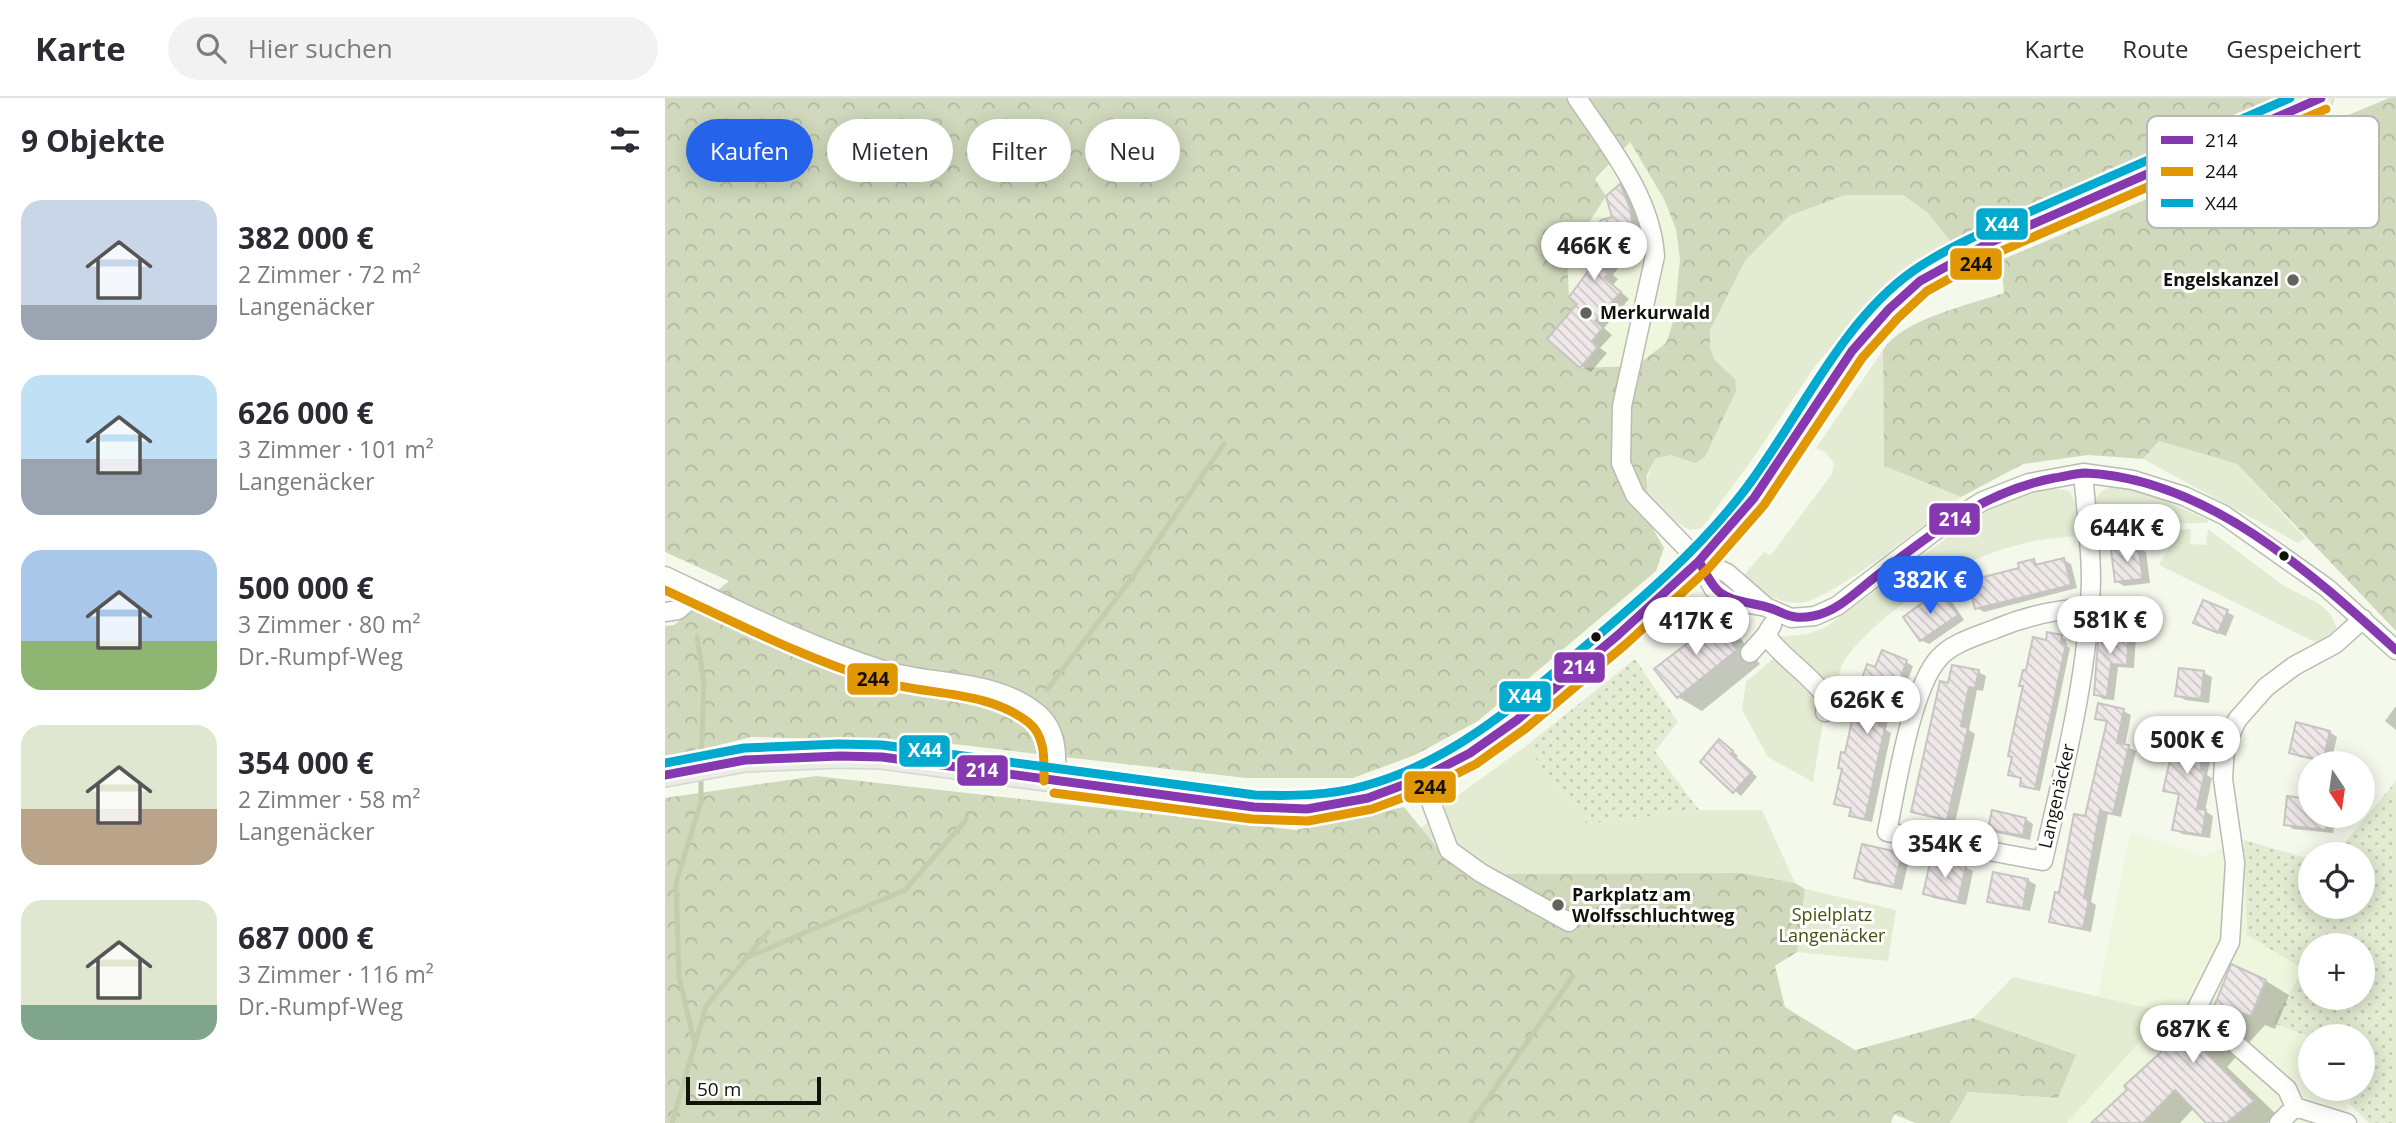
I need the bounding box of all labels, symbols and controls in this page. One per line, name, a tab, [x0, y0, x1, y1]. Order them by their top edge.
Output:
search box	[168, 17, 658, 80]
text: Karte	[35, 26, 126, 71]
icon: search	[192, 29, 230, 67]
text: Hier suchen	[248, 30, 393, 66]
text: Karte	[2024, 32, 2084, 65]
text: Route	[2122, 32, 2188, 65]
text: Gespeichert	[2226, 32, 2361, 65]
legend	[2147, 116, 2379, 228]
chip: Kaufen	[686, 119, 813, 182]
chip: Mieten	[827, 119, 953, 182]
chip: Filter	[967, 119, 1071, 182]
chip: Neu	[1085, 119, 1180, 182]
text: 9 Objekte	[21, 120, 165, 161]
icon: filters	[606, 121, 644, 159]
text: 214	[2205, 127, 2238, 153]
text: 244	[2205, 158, 2238, 184]
text: X44	[2205, 190, 2238, 216]
line badge: X44	[1975, 207, 2029, 241]
text: X44	[1985, 211, 2019, 237]
text: 382 000 €	[238, 217, 374, 258]
pin: 466K €	[1537, 222, 1651, 282]
icon: home	[77, 228, 161, 312]
text: 466K €	[1557, 229, 1631, 261]
line badge: 244	[1949, 247, 2003, 281]
text: 244	[1960, 251, 1992, 277]
text: 2 Zimmer · 72 m²	[238, 258, 421, 290]
place label: Engelskanzel	[2163, 267, 2279, 291]
marker: Engelskanzel	[2285, 272, 2301, 288]
text: Langenäcker	[238, 290, 375, 322]
place label: Merkurwald	[1600, 300, 1710, 324]
marker: Merkurwald	[1578, 305, 1594, 321]
text: 626 000 €	[238, 392, 374, 433]
icon: home	[77, 403, 161, 487]
text: 3 Zimmer · 101 m²	[238, 433, 434, 465]
text: Langenäcker	[238, 465, 375, 497]
line badge: 214	[1928, 502, 1981, 536]
pin: 644K €	[2070, 504, 2184, 564]
text: 214	[1939, 506, 1971, 532]
text: 644K €	[2090, 511, 2164, 543]
unlabelled marker	[2277, 549, 2291, 563]
pin: 382K €	[1873, 556, 1987, 616]
text: 382K €	[1893, 563, 1967, 595]
text: 500 000 €	[238, 567, 374, 608]
icon: home	[77, 578, 161, 662]
pin: 581K €	[2053, 596, 2167, 656]
pin: 417K €	[1639, 598, 1753, 657]
text: 581K €	[2073, 603, 2147, 635]
text: 417K €	[1659, 604, 1733, 636]
text: 3 Zimmer · 80 m²	[238, 608, 421, 640]
unlabelled marker	[1589, 630, 1603, 644]
text: Dr.-Rumpf-Weg	[238, 640, 403, 672]
line badge: 214	[1553, 651, 1606, 684]
text: 214	[1563, 654, 1595, 680]
line badge: 244	[846, 662, 899, 696]
text: 244	[857, 666, 889, 692]
pin: 626K €	[1810, 676, 1924, 736]
line badge: X44	[1498, 680, 1552, 713]
text: X44	[1508, 683, 1542, 709]
text: 626K €	[1830, 683, 1904, 715]
pin: 500K €	[2130, 716, 2244, 776]
text: 500K €	[2150, 723, 2224, 755]
line badge: X44	[898, 734, 951, 768]
text: X44	[908, 737, 942, 763]
street label: Langenäcker	[2032, 740, 2080, 851]
text: 354 000 €	[238, 742, 374, 783]
north arrow	[2298, 751, 2375, 828]
map controls	[2298, 751, 2375, 1101]
icon: home	[77, 753, 161, 837]
line badge: 214	[956, 754, 1009, 787]
text: 214	[966, 757, 998, 783]
line badge: 244	[1403, 770, 1457, 804]
text: 244	[1414, 774, 1446, 800]
text: 2 Zimmer · 58 m²	[238, 783, 421, 815]
text: Langenäcker	[238, 815, 375, 847]
pin: 354K €	[1888, 820, 2002, 880]
text: 354K €	[1908, 827, 1982, 859]
button: locate	[2298, 842, 2375, 919]
place label: Parkplatz am Wolfsschluchtweg	[1572, 882, 1734, 927]
marker: Parkplatz am Wolfsschluchtweg	[1550, 897, 1566, 913]
park label: Spielplatz Langenäcker	[1779, 902, 1886, 947]
text: 687 000 €	[238, 917, 374, 958]
icon: home	[77, 928, 161, 1012]
button: +	[2298, 933, 2375, 1010]
text: 3 Zimmer · 116 m²	[238, 958, 434, 990]
text: Dr.-Rumpf-Weg	[238, 990, 403, 1022]
pin: 687K €	[2136, 1006, 2250, 1065]
text: 687K €	[2156, 1012, 2230, 1044]
button: −	[2298, 1024, 2375, 1101]
scale bar	[686, 1074, 821, 1106]
text: 50 m	[697, 1076, 741, 1102]

